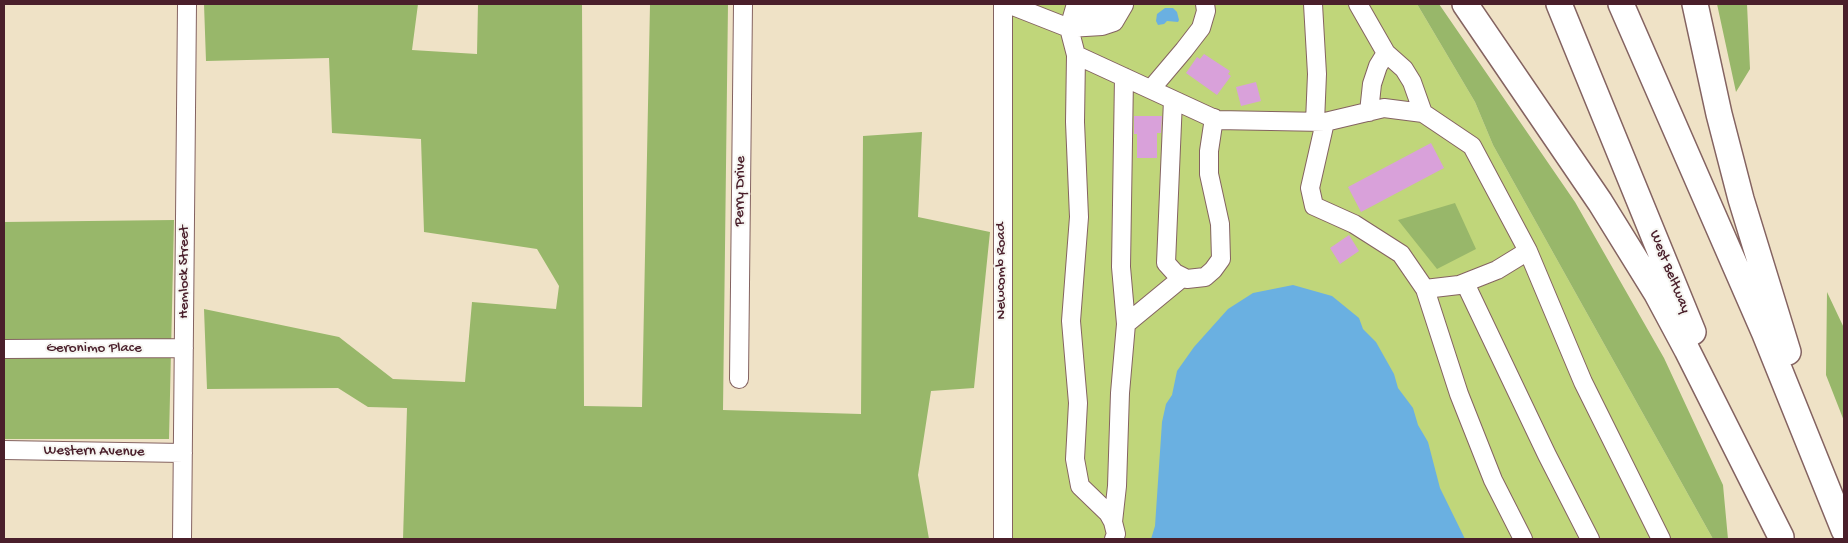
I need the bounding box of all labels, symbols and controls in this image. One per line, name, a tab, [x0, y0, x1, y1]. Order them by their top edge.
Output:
street label: Perry Drive	[731, 156, 751, 226]
street label: Newcomb Road	[993, 223, 1011, 319]
street label: Hemlock Street	[176, 225, 194, 319]
street label: West Beltway	[1644, 228, 1694, 316]
street label: Geronimo Place	[46, 340, 142, 358]
street label: Western Avenue	[43, 442, 145, 462]

